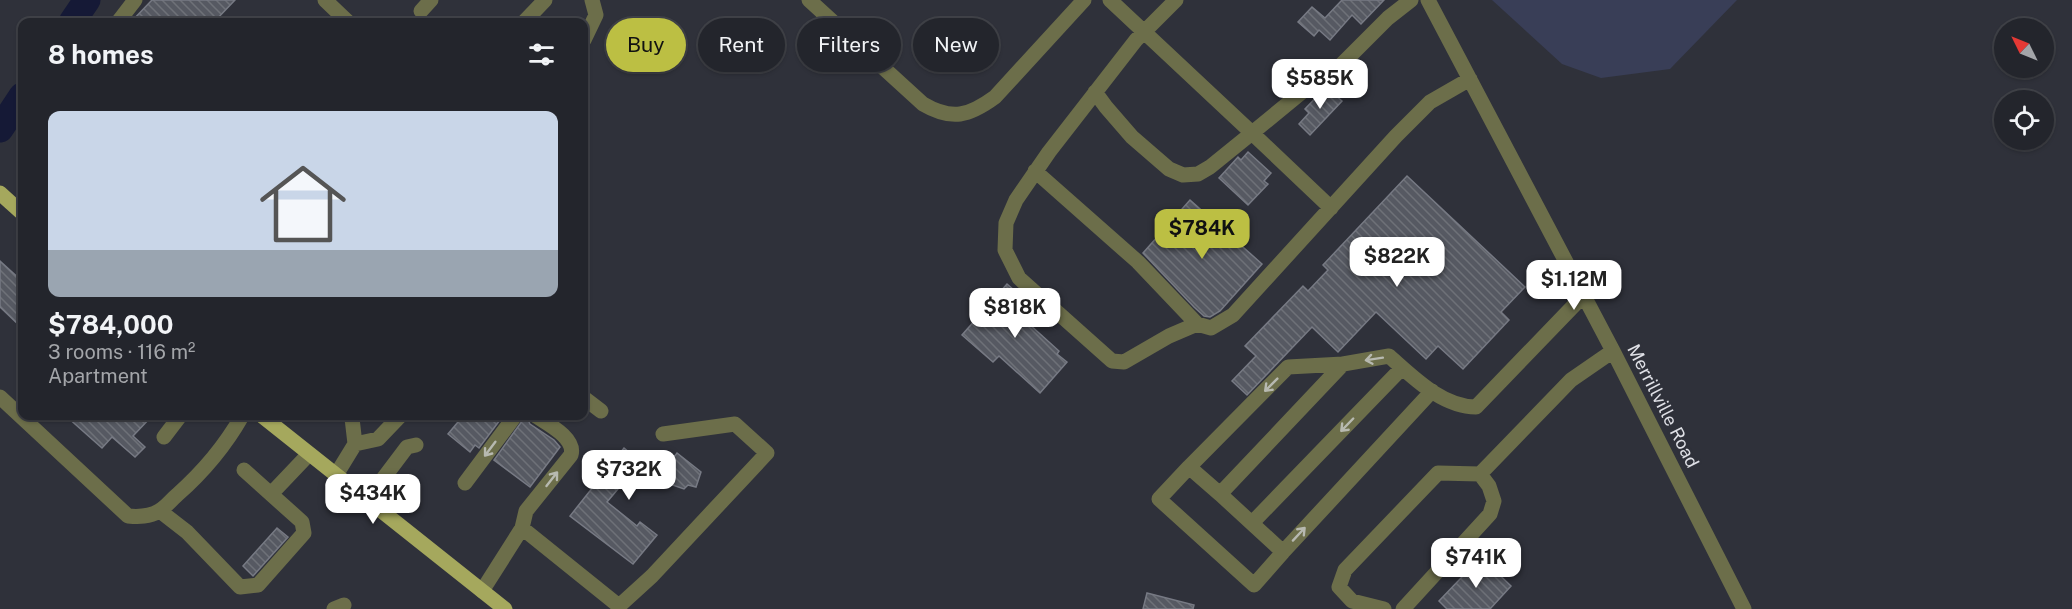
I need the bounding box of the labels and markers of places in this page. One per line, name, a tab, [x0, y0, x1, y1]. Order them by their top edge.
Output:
pin: $585K	[1278, 59, 1362, 110]
pin: $784K	[1160, 209, 1244, 260]
pin: $822K	[1355, 237, 1439, 288]
pin: $1.12M	[1525, 260, 1623, 311]
pin: $818K	[973, 288, 1057, 339]
pin: $732K	[587, 450, 671, 501]
pin: $434K	[331, 474, 415, 525]
pin: $741K	[1434, 538, 1518, 589]

